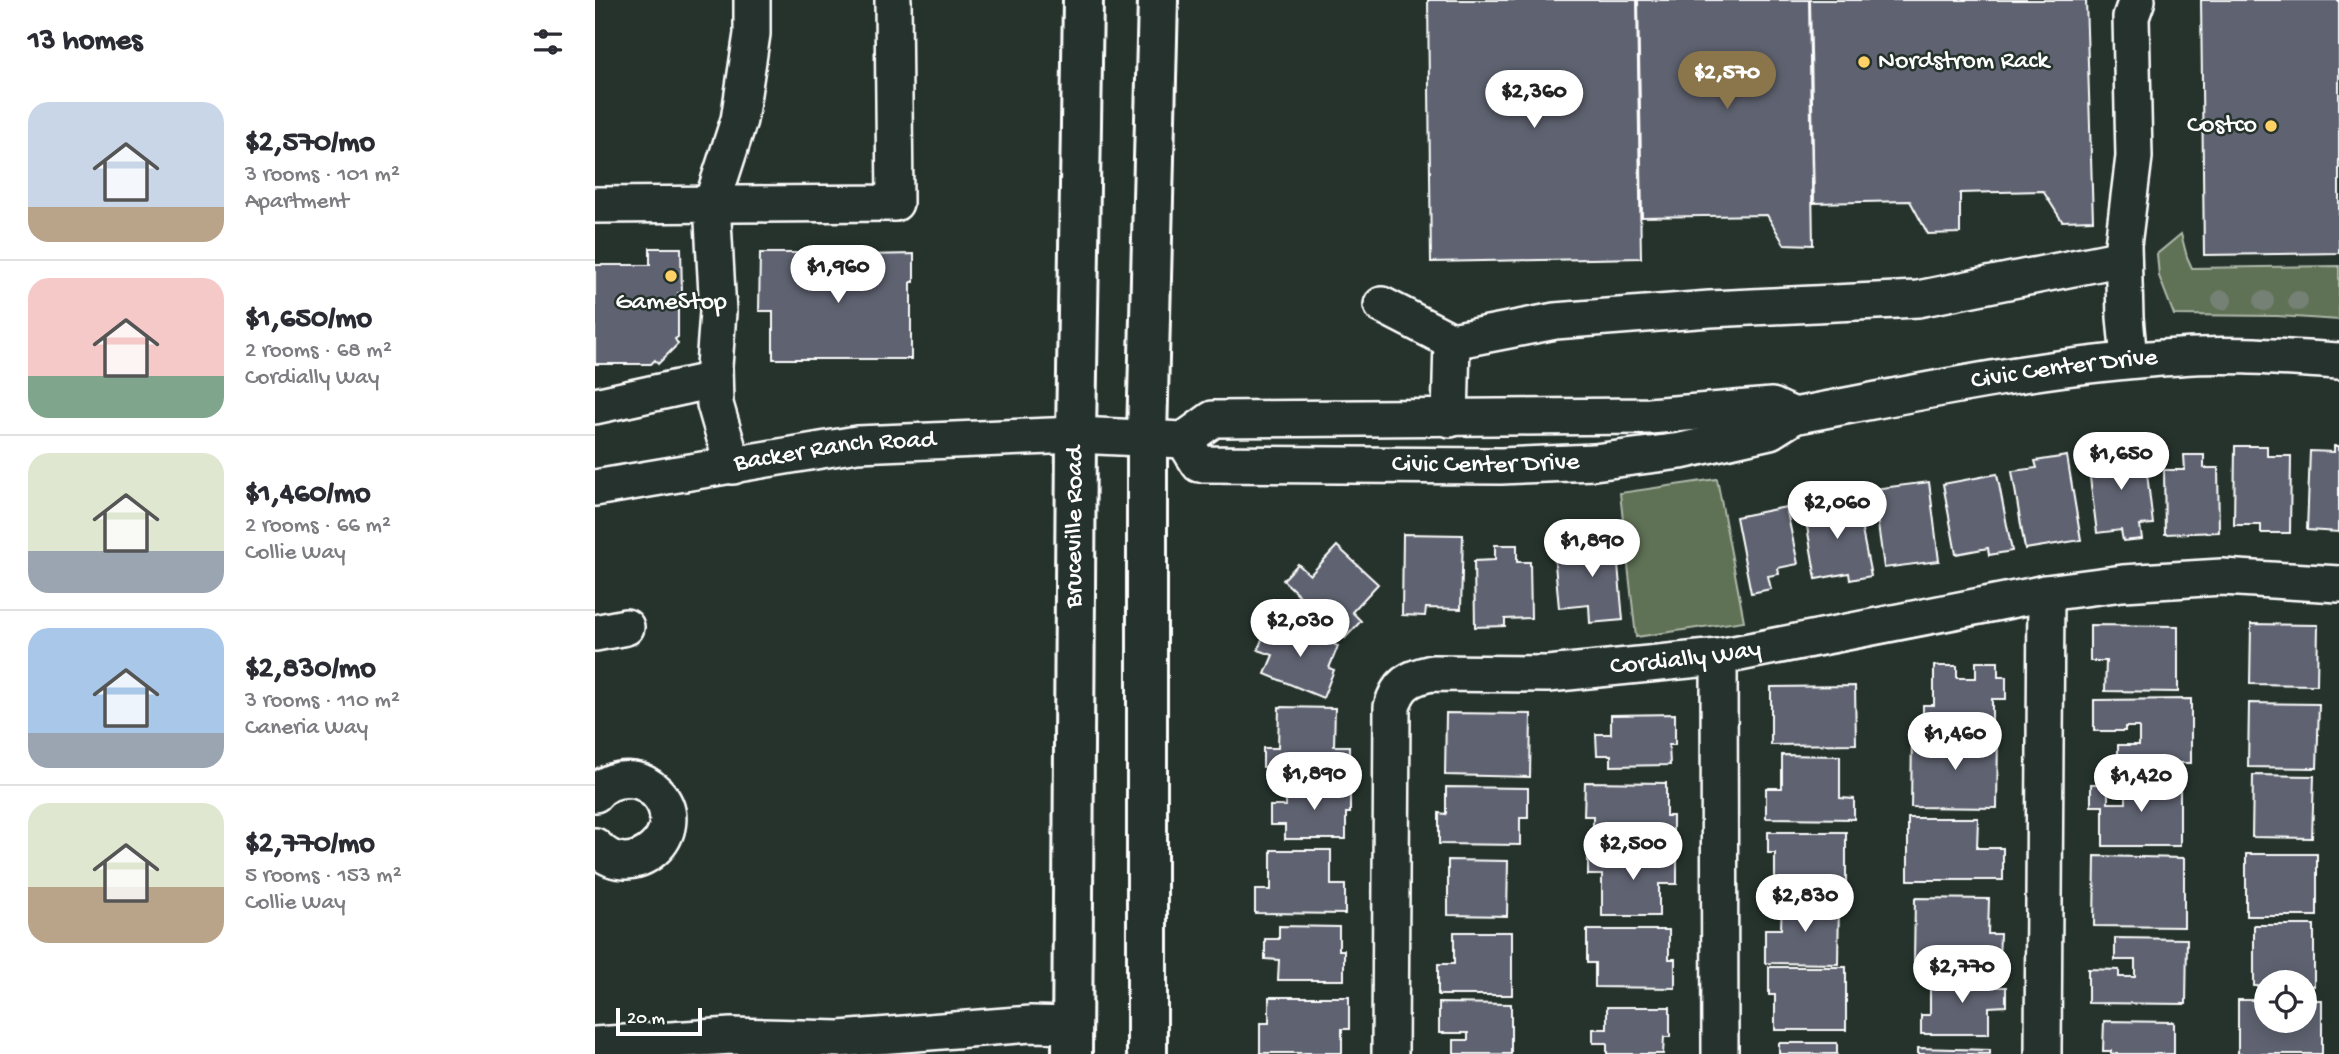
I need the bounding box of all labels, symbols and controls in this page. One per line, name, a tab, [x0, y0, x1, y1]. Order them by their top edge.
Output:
icon: filters	[529, 23, 567, 61]
text: 13 homes	[28, 25, 142, 60]
place label: Nordstrom Rack	[1878, 47, 2051, 78]
pin: $2,570	[1670, 52, 1784, 111]
marker: Nordstrom Rack	[1856, 54, 1872, 70]
text: $2,570	[1694, 60, 1760, 87]
pin: $2,360	[1477, 71, 1591, 130]
text: $2,360	[1501, 79, 1567, 106]
place label: Costco	[2187, 111, 2257, 142]
marker: Costco	[2263, 118, 2279, 134]
text: $2,570/mo	[245, 127, 375, 162]
icon: home	[84, 130, 168, 214]
text: 3 rooms · 101 m²	[245, 162, 400, 189]
text: Apartment	[245, 189, 349, 216]
pin: $1,960	[781, 246, 895, 305]
text: $1,960	[806, 254, 870, 281]
marker: GameStop	[663, 268, 679, 284]
place label: GameStop	[615, 288, 727, 319]
text: $1,650/mo	[245, 303, 372, 338]
icon: home	[84, 306, 168, 390]
text: 2 rooms · 68 m²	[245, 338, 392, 365]
street label: Civic Center Drive	[1969, 343, 2159, 398]
text: Cordially Way	[245, 365, 379, 392]
street label: Backer Ranch Road	[731, 425, 938, 480]
pin: $1,650	[2064, 433, 2178, 492]
text: $1,650	[2089, 441, 2153, 468]
street label: Bruceville Road	[1059, 444, 1091, 609]
street label: Civic Center Drive	[1392, 447, 1581, 482]
text: $1,460/mo	[245, 478, 371, 513]
icon: home	[84, 481, 168, 565]
pin: $2,060	[1780, 482, 1894, 541]
text: $2,060	[1804, 490, 1870, 517]
text: 2 rooms · 66 m²	[245, 513, 391, 540]
pin: $1,890	[1535, 520, 1649, 579]
text: $1,890	[1560, 528, 1624, 555]
text: Collie Way	[245, 540, 345, 567]
pin: $2,030	[1243, 600, 1357, 659]
text: $2,030	[1267, 608, 1333, 635]
street label: Cordially Way	[1609, 634, 1764, 683]
text: $2,830/mo	[245, 653, 376, 688]
icon: home	[84, 656, 168, 740]
text: 3 rooms · 110 m²	[245, 688, 400, 715]
pin: $1,460	[1898, 712, 2012, 772]
text: Caneria Way	[245, 715, 368, 742]
text: $1,460	[1924, 721, 1986, 748]
pin: $1,890	[1257, 752, 1371, 812]
pin: $1,420	[2084, 754, 2198, 814]
text: $1,890	[1282, 761, 1346, 788]
text: $1,420	[2110, 763, 2172, 790]
pin: $2,500	[1576, 822, 1690, 882]
text: $2,770/mo	[245, 828, 375, 863]
icon: home	[84, 831, 168, 915]
text: $2,500	[1599, 831, 1667, 858]
text: 5 rooms · 153 m²	[245, 863, 402, 890]
pin: $2,830	[1748, 874, 1862, 934]
text: $2,830	[1772, 883, 1838, 910]
text: Collie Way	[245, 890, 345, 917]
pin: $2,770	[1905, 946, 2019, 1005]
text: $2,770	[1929, 954, 1995, 981]
map controls	[2254, 970, 2317, 1033]
button: locate	[2254, 970, 2317, 1033]
scale bar	[616, 1005, 702, 1037]
text: 20 m	[627, 1008, 665, 1031]

